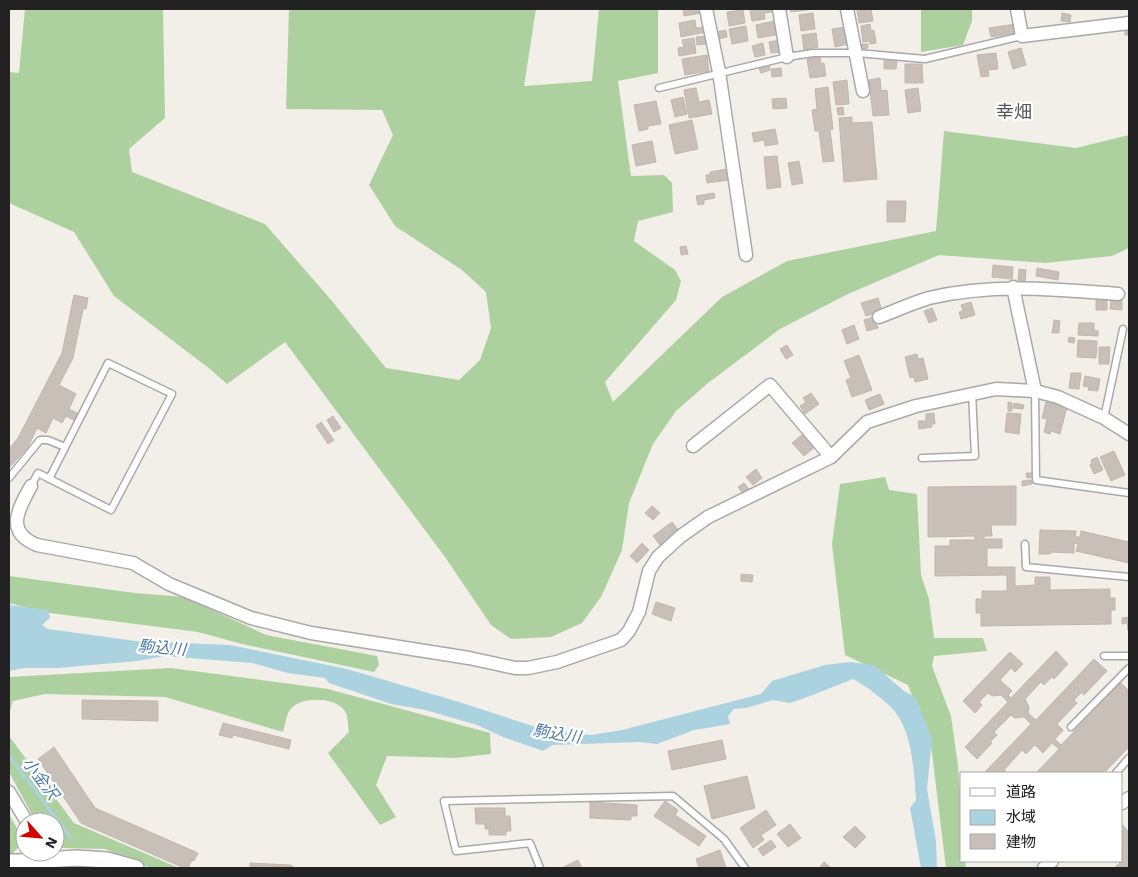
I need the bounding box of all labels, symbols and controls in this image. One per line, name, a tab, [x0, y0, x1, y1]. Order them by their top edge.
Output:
district label: 幸畑	[996, 101, 1032, 122]
water label: 駒込川	[137, 636, 189, 659]
water label: 駒込川	[532, 720, 584, 747]
water label: 小金沢	[19, 753, 64, 805]
legend	[960, 772, 1123, 862]
text: 道路	[1006, 783, 1036, 801]
text: 水域	[1006, 808, 1036, 826]
north arrow	[15, 812, 65, 862]
text: 建物	[1006, 833, 1036, 851]
text: N	[42, 835, 61, 851]

